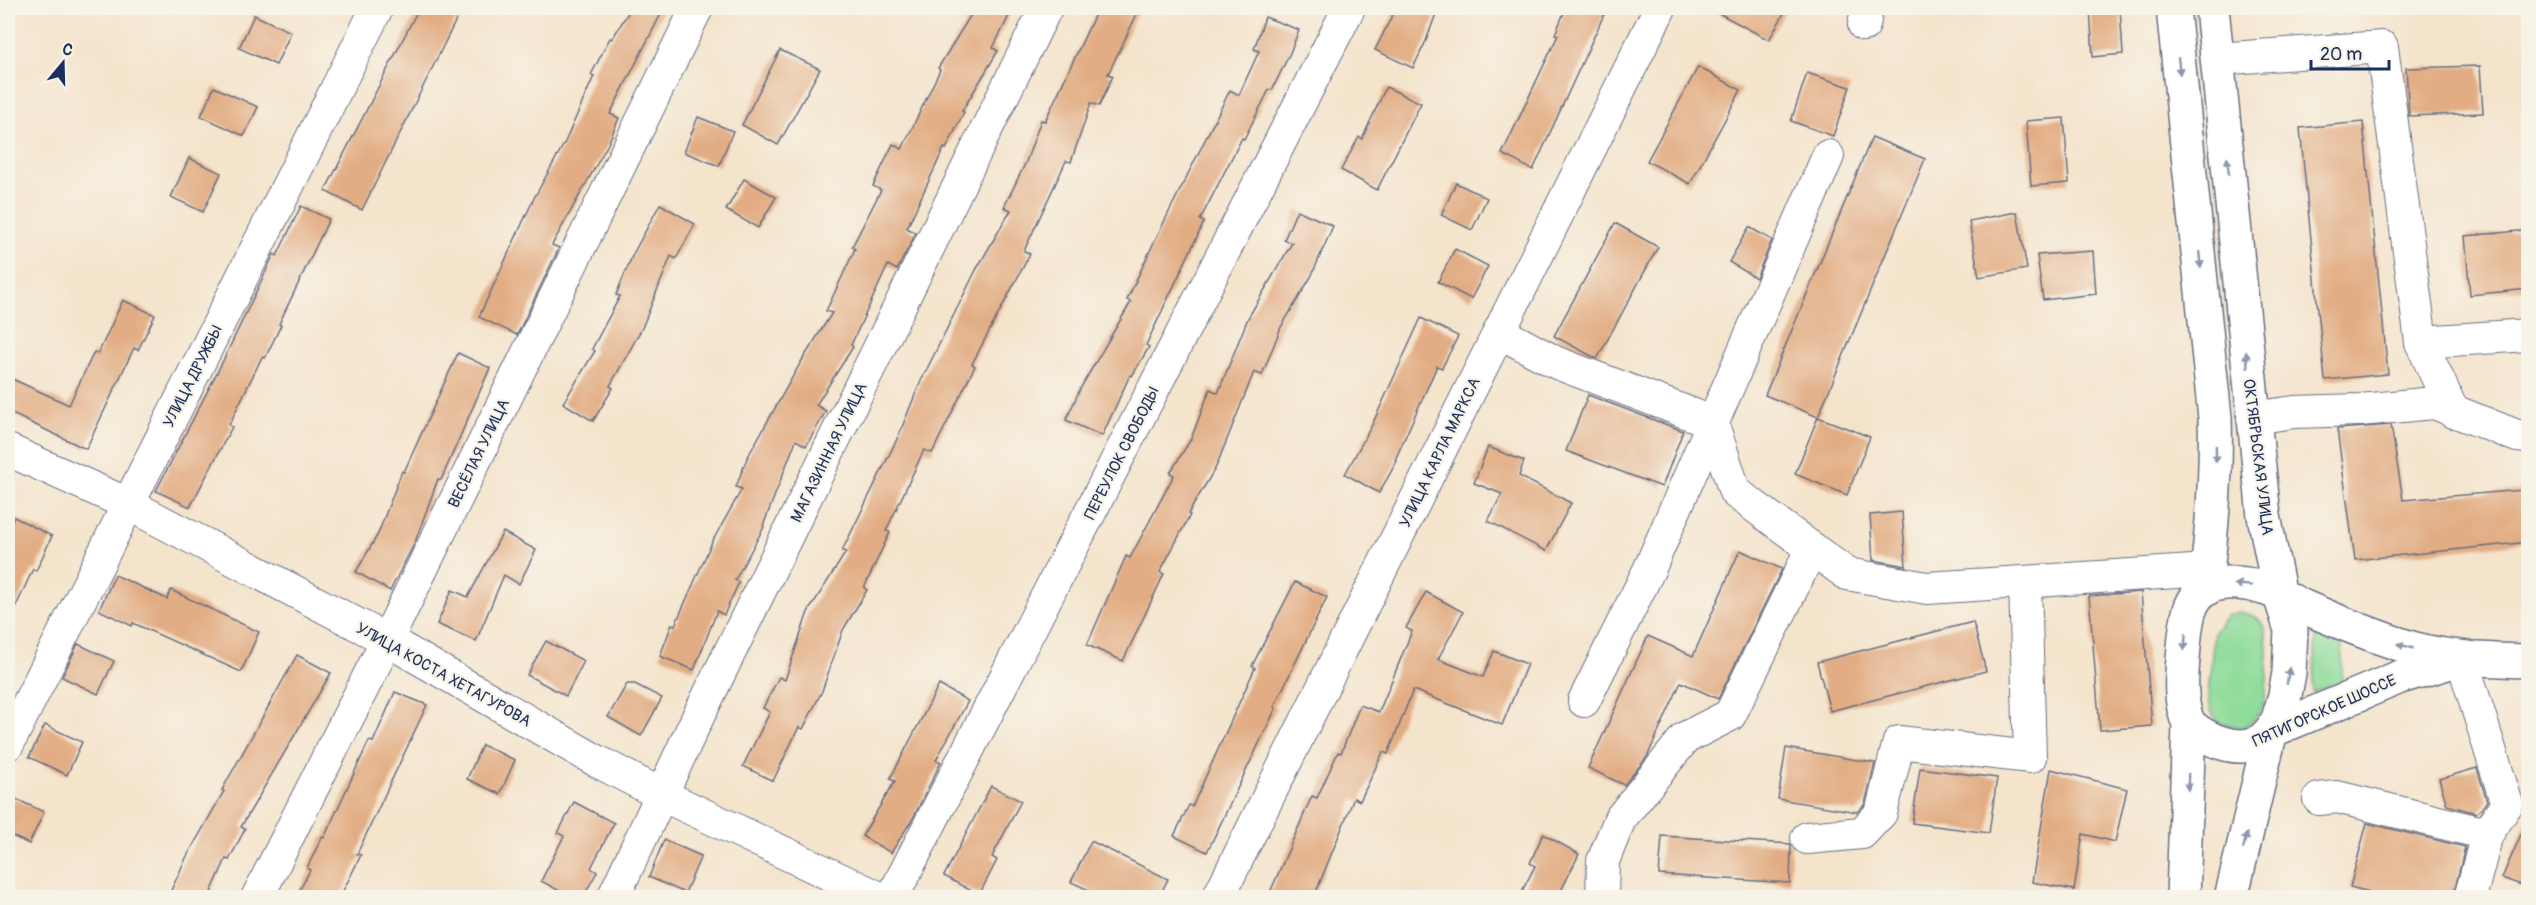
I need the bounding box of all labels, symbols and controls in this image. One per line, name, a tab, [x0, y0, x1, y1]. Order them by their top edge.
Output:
north arrow	[33, 33, 93, 93]
scale bar	[2311, 33, 2389, 71]
text: С	[60, 39, 76, 61]
text: 20 m	[2320, 43, 2362, 66]
one-way arrow	[2174, 56, 2184, 75]
one-way arrow	[2223, 156, 2233, 175]
one-way arrow	[2195, 250, 2205, 269]
street label: УЛИЦА ДРУЖБЫ	[159, 322, 227, 431]
one-way arrow	[2242, 350, 2252, 369]
street label: УЛИЦА КАРЛА МАРКСА	[1395, 374, 1485, 531]
street label: ОКТЯБРЬСКАЯ УЛИЦА	[2238, 378, 2278, 536]
street label: МАГАЗИННАЯ УЛИЦА	[786, 379, 871, 526]
street label: ПЕРЕУЛОК СВОБОДЫ	[1080, 383, 1164, 523]
street label: ВЕСЁЛАЯ УЛИЦА	[444, 396, 514, 511]
one-way arrow	[2211, 444, 2221, 463]
one-way arrow	[2233, 580, 2252, 589]
street label: УЛИЦА КОСТА ХЕТАГУРОВА	[353, 618, 535, 731]
one-way arrow	[2180, 633, 2189, 652]
one-way arrow	[2396, 641, 2414, 650]
one-way arrow	[2283, 666, 2292, 685]
street label: ПЯТИГОРСКОЕ ШОССЕ	[2249, 670, 2399, 752]
one-way arrow	[2184, 773, 2193, 792]
one-way arrow	[2240, 832, 2250, 850]

